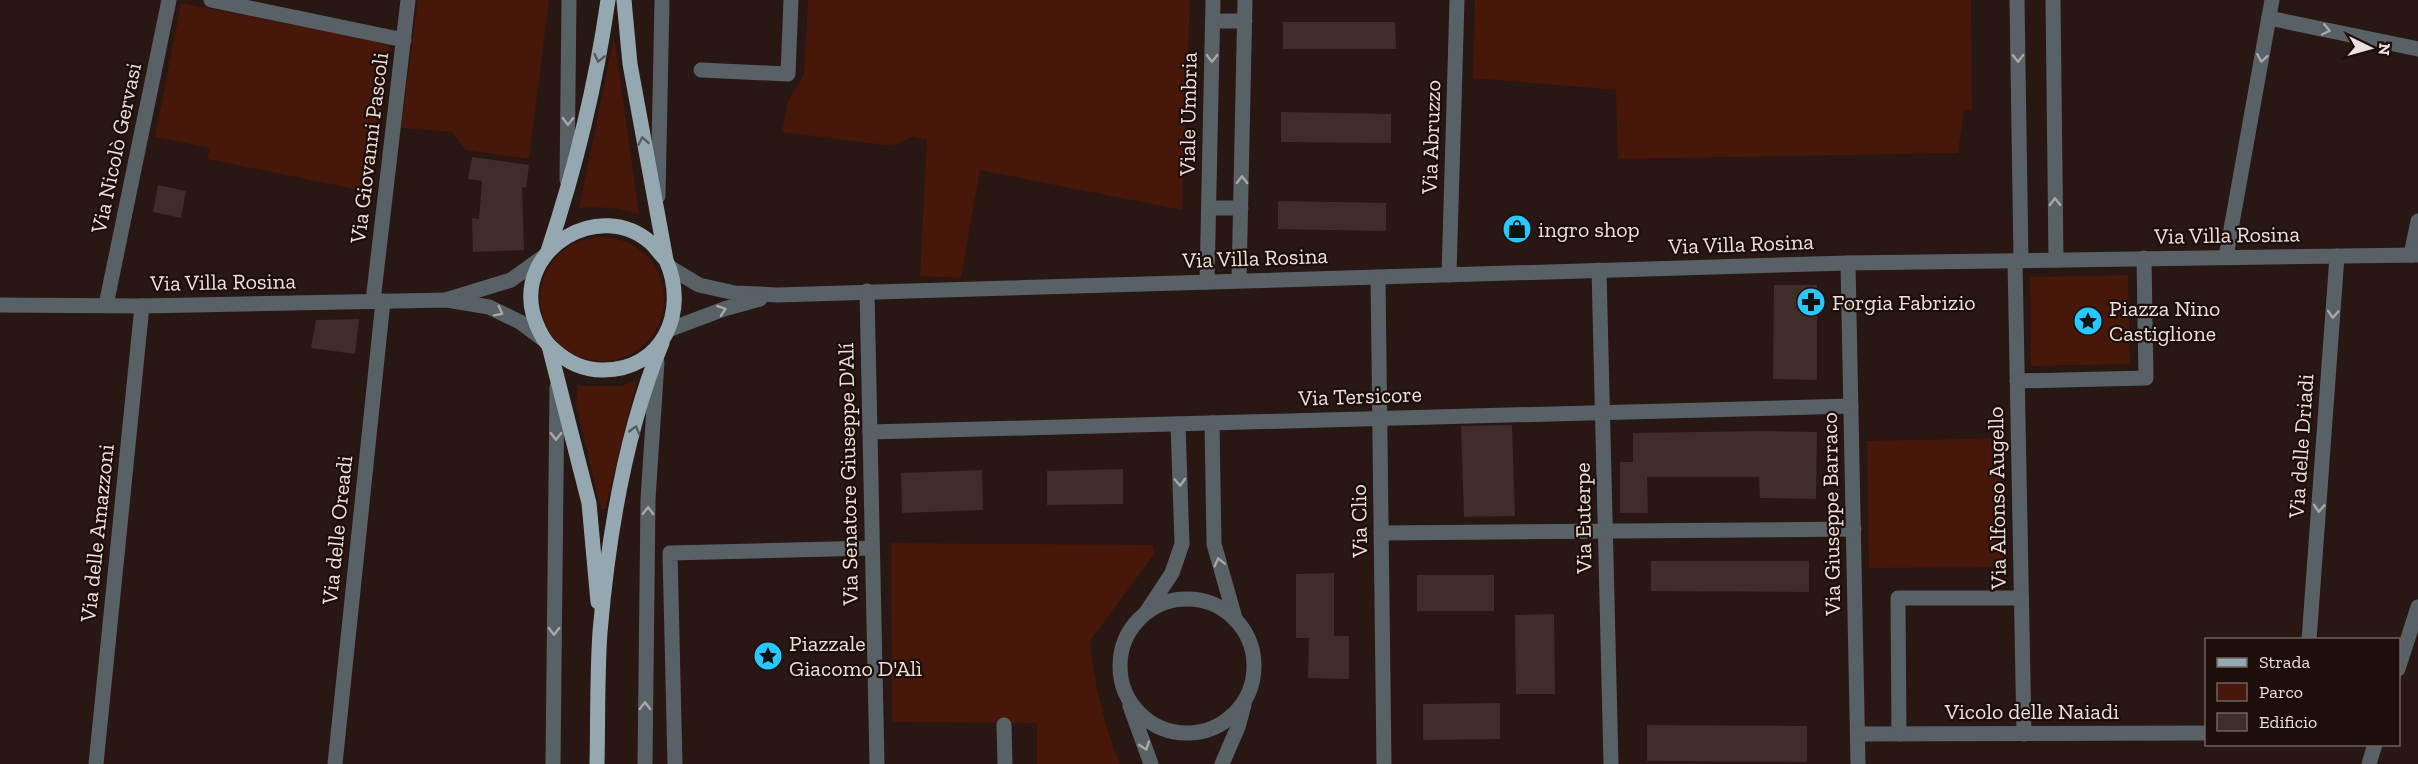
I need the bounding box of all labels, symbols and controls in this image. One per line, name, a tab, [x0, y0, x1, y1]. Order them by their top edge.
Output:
north arrow	[2340, 18, 2400, 78]
one-way arrow	[2321, 23, 2331, 36]
text: N	[2374, 42, 2394, 56]
street label: Via Giovanni Pascoli	[344, 51, 394, 246]
street label: Viale Umbria	[1173, 51, 1203, 177]
one-way arrow	[593, 52, 606, 62]
one-way arrow	[2256, 52, 2269, 62]
one-way arrow	[1206, 54, 1218, 63]
one-way arrow	[2012, 54, 2024, 63]
street label: Via Nicolò Gervasi	[85, 60, 147, 237]
street label: Via Abruzzo	[1415, 79, 1446, 196]
one-way arrow	[561, 117, 574, 126]
one-way arrow	[638, 136, 650, 145]
one-way arrow	[1235, 175, 1248, 184]
one-way arrow	[2049, 197, 2061, 206]
shop icon: ingro shop	[1501, 213, 1533, 245]
place label: ingro shop	[1538, 216, 1640, 243]
street label: Via Villa Rosina	[2153, 220, 2300, 250]
street label: Via Villa Rosina	[1667, 228, 1815, 260]
street label: Via Villa Rosina	[1181, 242, 1329, 274]
street label: Via Villa Rosina	[149, 267, 296, 297]
pharmacy icon: Forgia Fabrizio	[1795, 286, 1827, 318]
place label: Forgia Fabrizio	[1832, 289, 1976, 316]
place label: Piazza Nino Castiglione	[2109, 295, 2220, 347]
one-way arrow	[492, 304, 503, 316]
one-way arrow	[716, 305, 727, 318]
place icon: Piazza Nino Castiglione	[2072, 305, 2104, 337]
one-way arrow	[2326, 309, 2339, 318]
street label: Via Senatore Giuseppe D'Alí	[832, 342, 864, 607]
street label: Via delle Driadi	[2282, 373, 2320, 520]
street label: Via Tersicore	[1297, 380, 1422, 412]
street label: Via Alfonso Augello	[1982, 406, 2012, 591]
street label: Via Giuseppe Barraco	[1816, 412, 1846, 617]
one-way arrow	[627, 425, 640, 435]
one-way arrow	[549, 432, 562, 441]
street label: Via delle Amazzoni	[74, 443, 120, 624]
street label: Via delle Oreadi	[316, 454, 358, 607]
street label: Via Euterpe	[1569, 462, 1597, 575]
one-way arrow	[1174, 478, 1186, 487]
street label: Via Clio	[1345, 484, 1373, 559]
one-way arrow	[2312, 504, 2325, 513]
one-way arrow	[642, 506, 654, 515]
one-way arrow	[1213, 557, 1226, 567]
one-way arrow	[548, 627, 560, 636]
place label: Piazzale Giacomo D'Alì	[789, 630, 922, 682]
legend	[2205, 638, 2400, 746]
place icon: Piazzale Giacomo D'Alì	[752, 640, 784, 672]
text: Strada	[2259, 651, 2310, 673]
text: Parco	[2259, 681, 2303, 703]
street label: Vicolo delle Naiadi	[1944, 698, 2119, 725]
one-way arrow	[639, 701, 652, 710]
text: Edificio	[2259, 711, 2317, 733]
one-way arrow	[1137, 740, 1150, 751]

